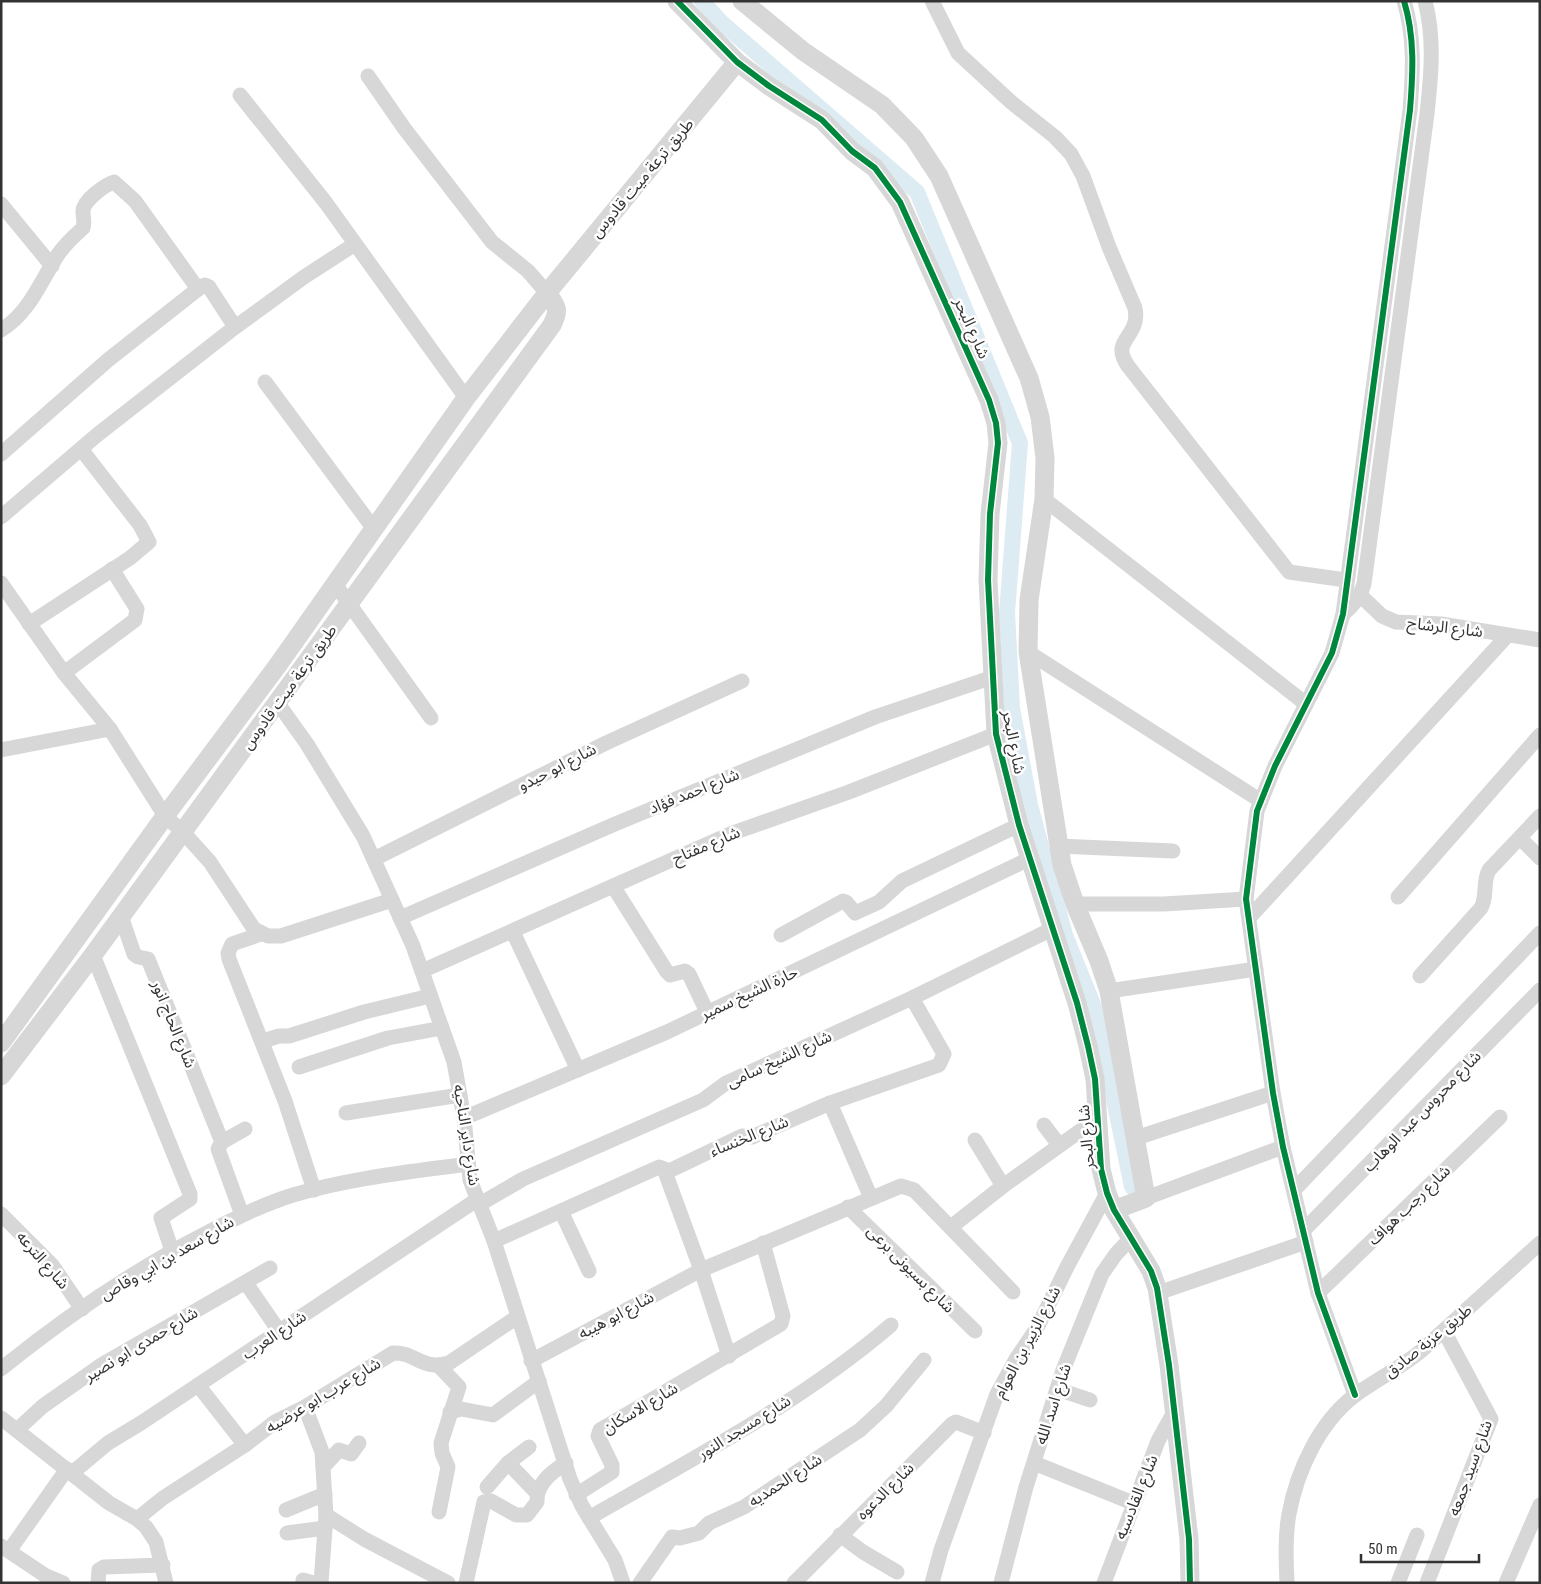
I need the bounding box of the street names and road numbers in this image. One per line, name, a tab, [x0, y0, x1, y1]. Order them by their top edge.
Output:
street label: طريق ترعة ميت قادوس	[587, 114, 698, 242]
street label: شارع البحر	[947, 294, 994, 363]
street label: شارع الرشاح	[1406, 613, 1484, 644]
street label: طريق ترعة ميت قادوس	[237, 621, 342, 754]
street label: شارع البحر	[995, 707, 1030, 776]
street label: شارع ابو حيدو	[515, 739, 601, 797]
street label: شارع احمد فؤاد	[646, 764, 743, 821]
street label: شارع مفتاح	[669, 822, 744, 871]
street label: حارة الشيخ سمير	[696, 962, 802, 1027]
street label: شارع الحاج انور	[145, 976, 200, 1072]
street label: شارع الشيخ سامى	[723, 1026, 836, 1094]
street label: شارع محروس عبد الوهاب	[1359, 1047, 1487, 1178]
street label: شارع داير الناحيه	[447, 1083, 484, 1188]
street label: شارع البحر	[1074, 1104, 1101, 1171]
street label: شارع الخنساء	[707, 1112, 792, 1163]
street label: شارع رجب هواف	[1364, 1161, 1456, 1251]
street label: شارع سعد بن ابي وقاص	[97, 1212, 239, 1307]
street label: شارع بسيونى برعى	[861, 1221, 959, 1319]
street label: شارع الترعه	[10, 1227, 73, 1295]
street label: شارع الزبير بن العوام	[989, 1283, 1067, 1403]
street label: شارع ابو هيبه	[575, 1287, 658, 1345]
street label: طريق عزبة صادق	[1380, 1300, 1476, 1383]
street label: شارع حمدى ابو نصير	[80, 1303, 203, 1388]
street label: شارع العرب	[238, 1307, 311, 1366]
street label: شارع عرب ابو عرضيه	[262, 1353, 385, 1439]
street label: شارع اسد الله	[1031, 1361, 1078, 1448]
street label: شارع الاسكان	[599, 1378, 683, 1440]
street label: شارع مسجد النور	[693, 1391, 796, 1466]
street label: شارع سيد جمعه	[1444, 1418, 1499, 1519]
street label: شارع الحمديه	[745, 1449, 827, 1513]
street label: شارع القادسيه	[1110, 1452, 1164, 1543]
street label: شارع الدعوه	[852, 1458, 920, 1526]

